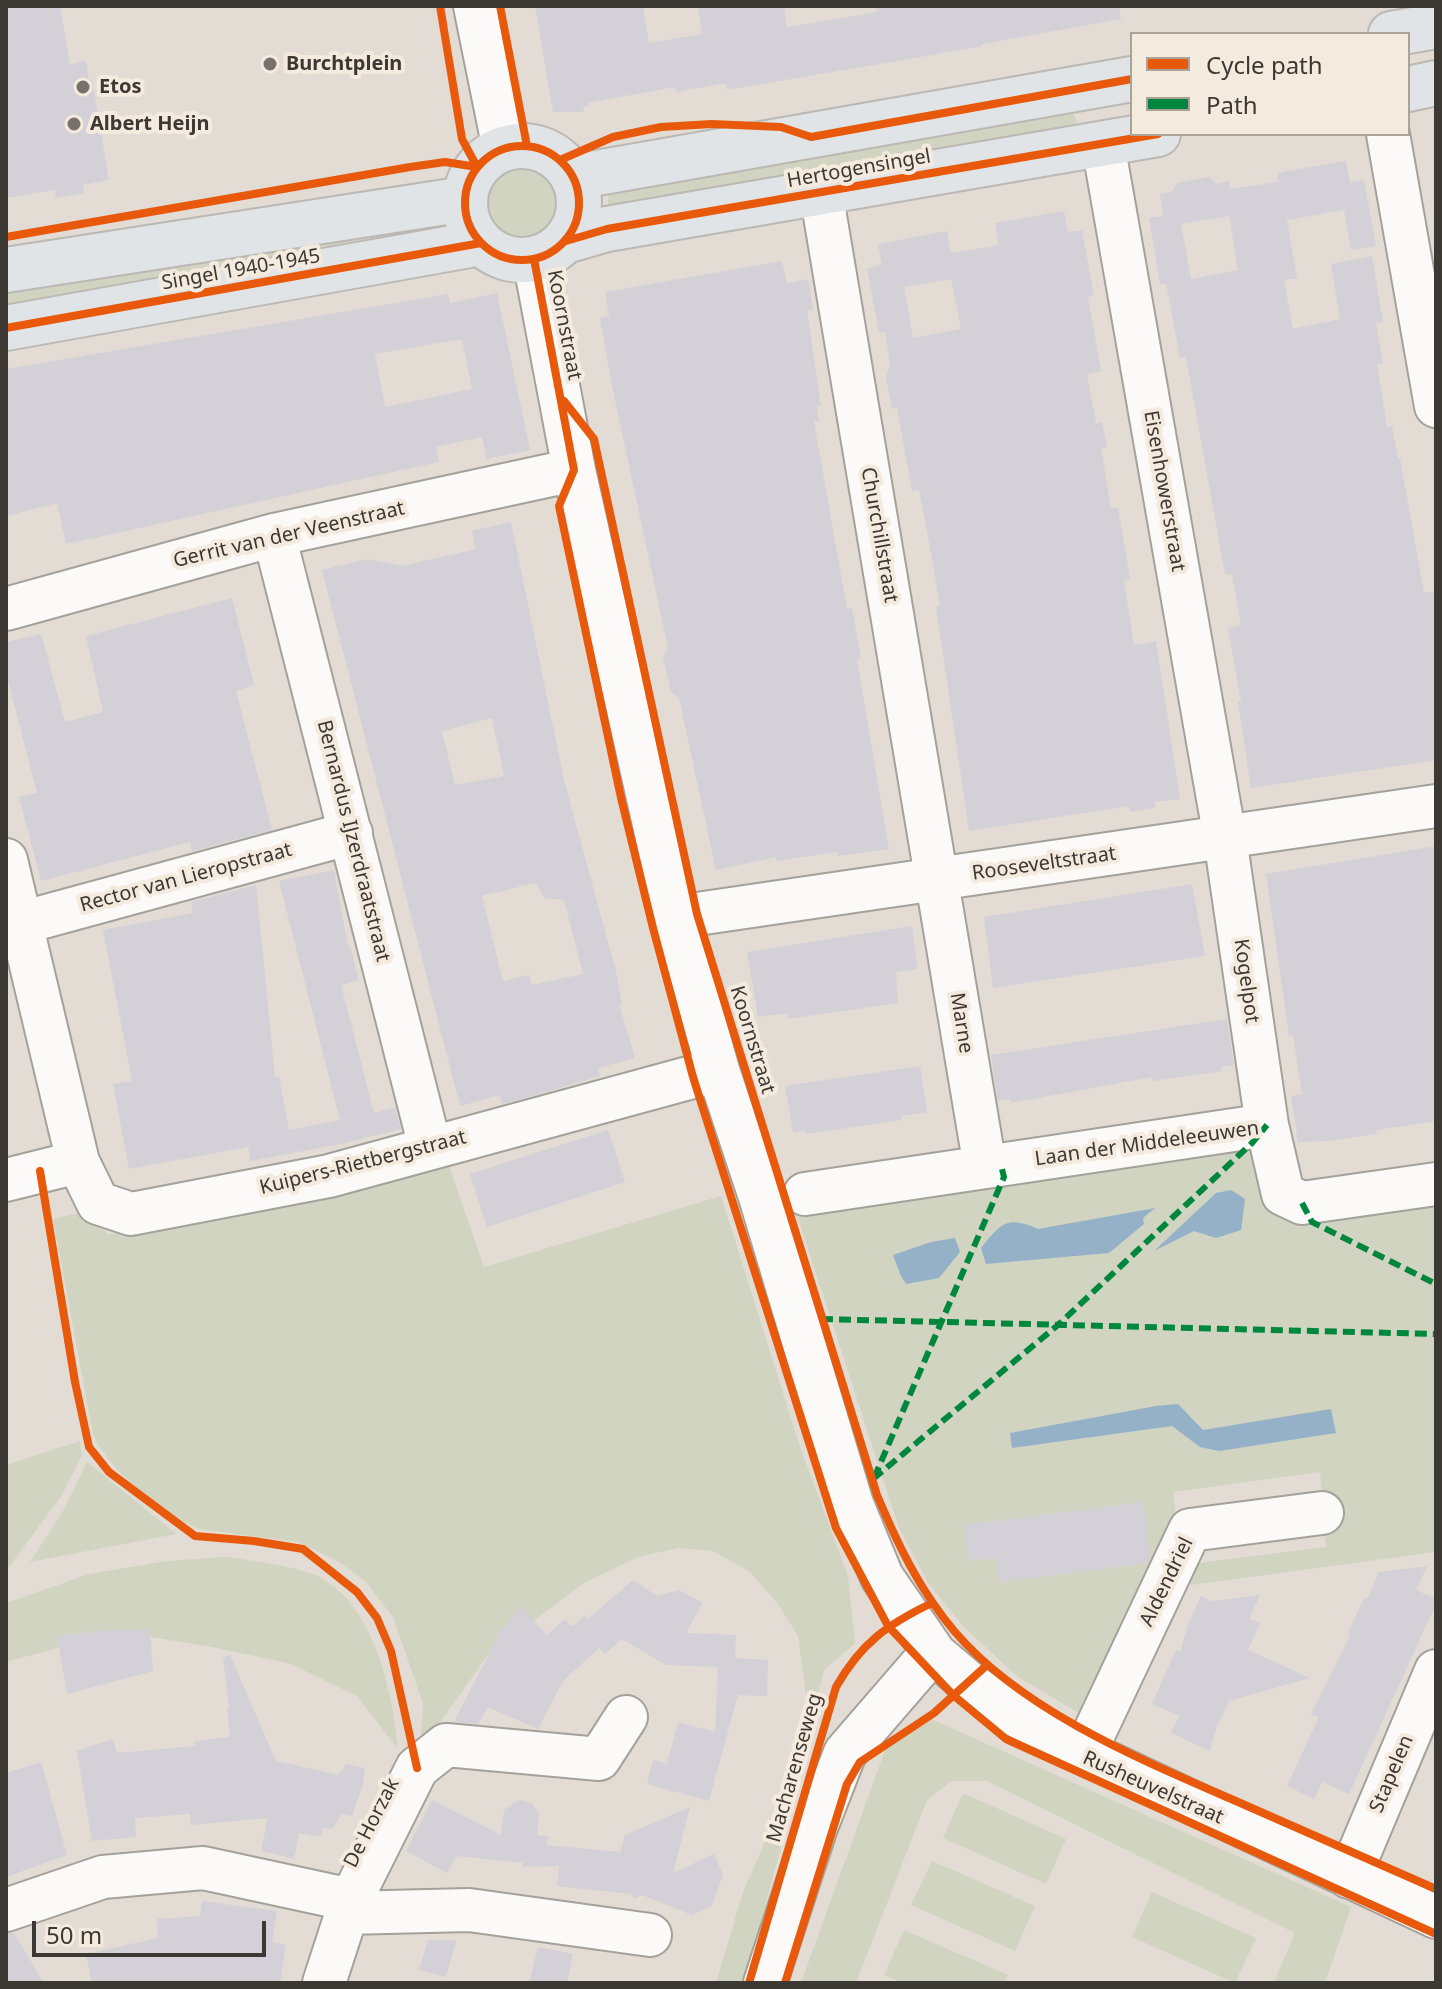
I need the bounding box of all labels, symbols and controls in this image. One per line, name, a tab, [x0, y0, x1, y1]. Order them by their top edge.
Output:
legend	[1130, 32, 1410, 136]
text: Cycle path	[1206, 48, 1323, 81]
place label: Burchtplein	[286, 52, 402, 76]
marker: Burchtplein	[261, 55, 279, 73]
place label: Etos	[99, 75, 141, 99]
marker: Etos	[74, 78, 92, 96]
text: Path	[1206, 88, 1257, 121]
place label: Albert Heijn	[90, 112, 209, 136]
marker: Albert Heijn	[65, 115, 83, 133]
street label: Hertogensingel	[785, 145, 933, 193]
street label: Singel 1940-1945	[160, 244, 322, 296]
street label: Koornstraat	[542, 268, 586, 382]
street label: Eisenhowerstraat	[1138, 409, 1190, 573]
street label: Churchillstraat	[855, 465, 903, 605]
street label: Gerrit van der Veenstraat	[171, 497, 407, 573]
street label: Bernardus IJzerdraatstraat	[311, 718, 395, 964]
street label: Rector van Lieropstraat	[77, 838, 295, 918]
street label: Rooseveltstraat	[970, 842, 1118, 886]
street label: Kogelpot	[1228, 937, 1264, 1025]
street label: Koornstraat	[724, 983, 780, 1097]
street label: Marne	[944, 991, 978, 1055]
street label: Laan der Middeleeuwen	[1033, 1116, 1261, 1172]
street label: Kuipers-Rietbergstraat	[257, 1126, 469, 1200]
street label: Aldendriel	[1135, 1534, 1199, 1630]
street label: Macharenseweg	[762, 1691, 828, 1845]
street label: Stapelen	[1365, 1732, 1419, 1816]
street label: Rusheuvelstraat	[1079, 1746, 1227, 1830]
street label: De Horzak	[339, 1774, 405, 1872]
scale bar	[36, 1905, 270, 1955]
text: 50 m	[46, 1918, 102, 1951]

